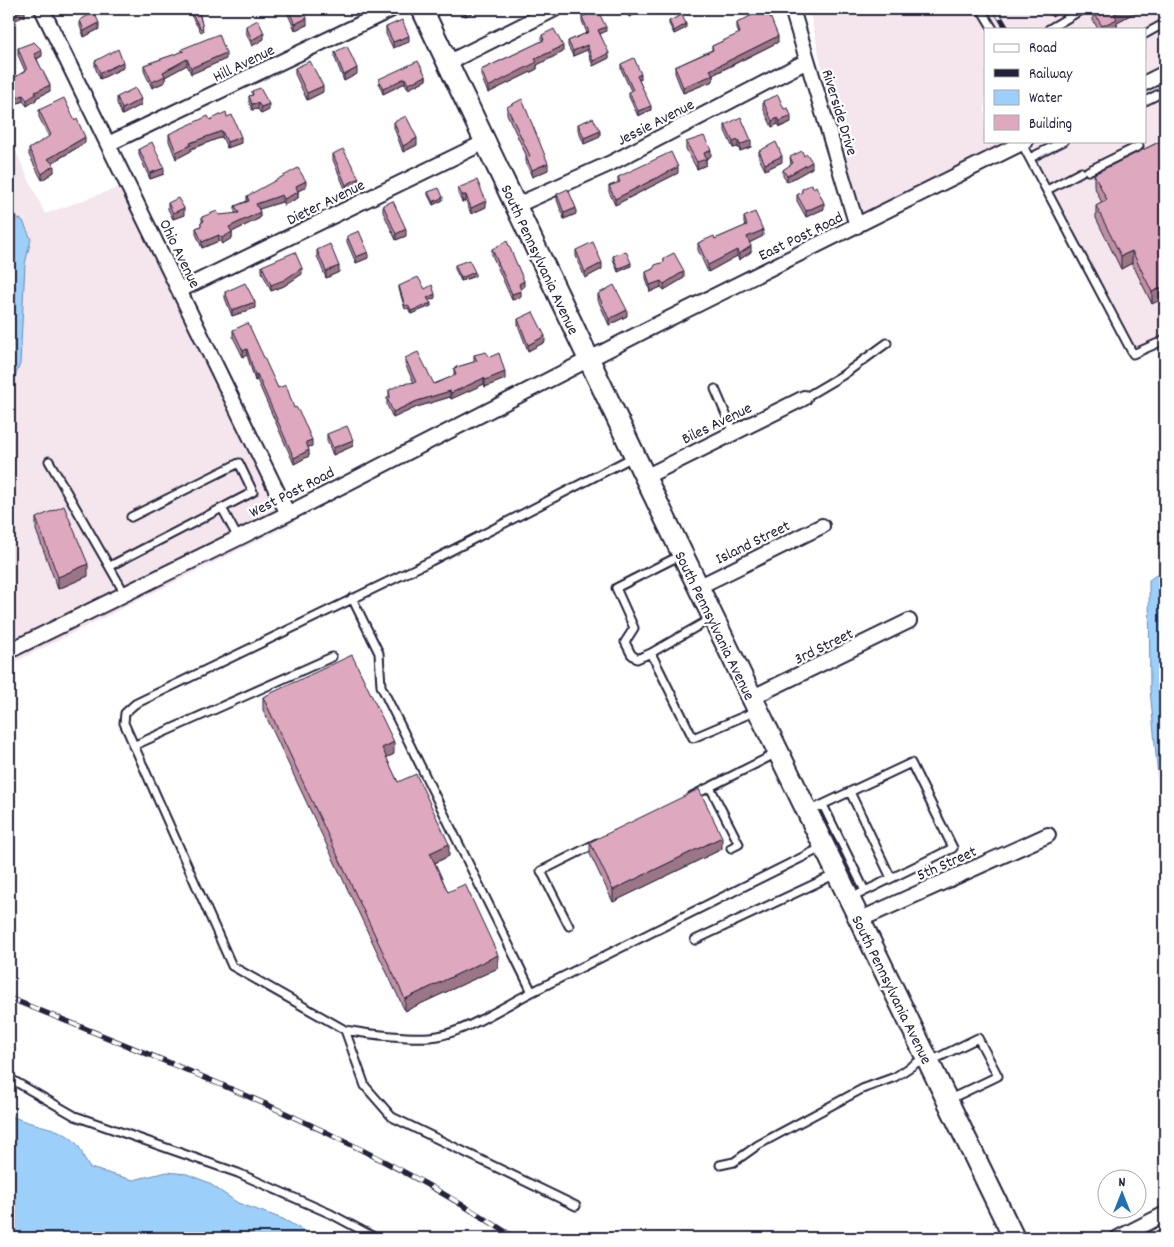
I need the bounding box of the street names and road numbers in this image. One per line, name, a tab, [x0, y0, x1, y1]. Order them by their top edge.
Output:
street label: Hill Avenue	[209, 39, 279, 89]
street label: Riverside Drive	[815, 67, 863, 159]
street label: Jessie Avenue	[614, 94, 699, 152]
street label: Dieter Avenue	[283, 174, 369, 232]
street label: South Pennsylvania Avenue	[494, 181, 584, 339]
street label: East Post Road	[755, 207, 847, 268]
street label: Ohio Avenue	[152, 216, 205, 292]
street label: Biles Avenue	[678, 397, 756, 451]
street label: West Post Road	[245, 462, 339, 525]
street label: Island Street	[712, 515, 794, 571]
street label: South Pennsylvania Avenue	[668, 548, 760, 705]
street label: 3rd Street	[791, 623, 858, 671]
street label: 5th Street	[913, 841, 981, 888]
street label: South Pennsylvania Avenue	[845, 912, 937, 1069]

